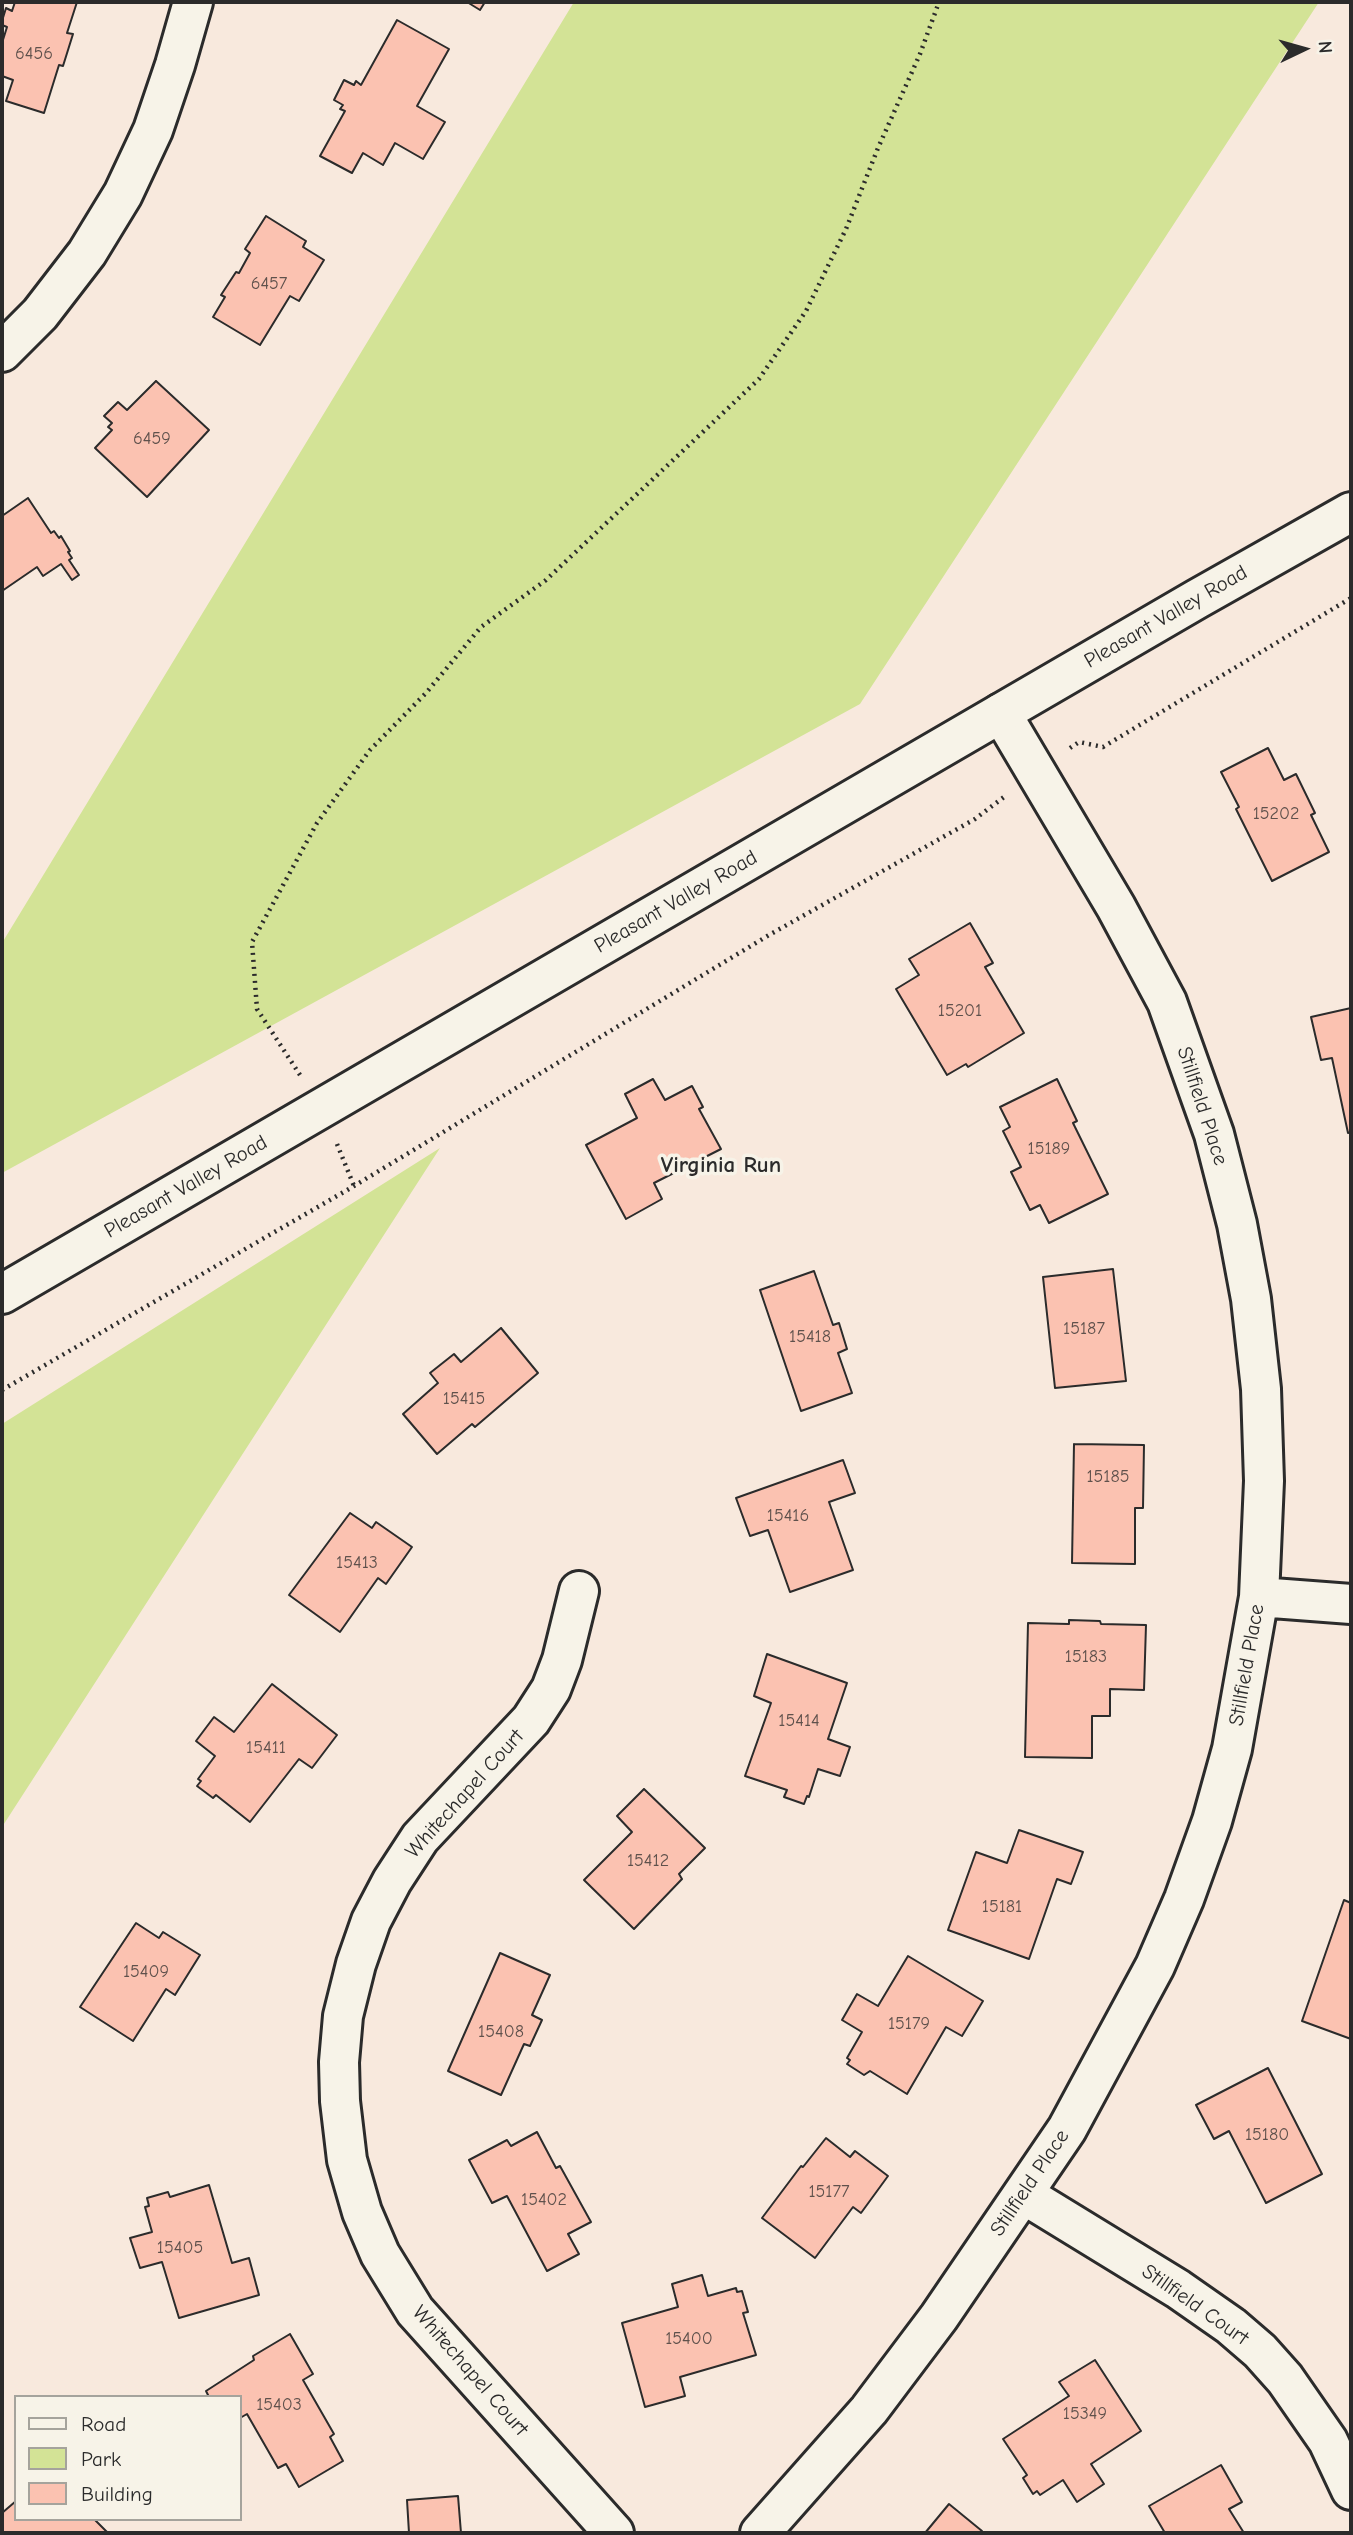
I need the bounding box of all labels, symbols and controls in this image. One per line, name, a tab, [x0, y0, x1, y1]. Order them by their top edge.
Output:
north arrow	[1269, 14, 1339, 84]
text: N	[1313, 40, 1336, 54]
house number: 6456	[15, 43, 53, 65]
house number: 6457	[251, 273, 287, 295]
house number: 6459	[133, 428, 171, 450]
street label: Pleasant Valley Road	[1080, 560, 1252, 674]
house number: 15202	[1253, 803, 1299, 825]
street label: Pleasant Valley Road	[590, 845, 762, 959]
house number: 15201	[938, 1000, 982, 1022]
street label: Stillfield Place	[1171, 1043, 1233, 1169]
street label: Pleasant Valley Road	[100, 1130, 272, 1244]
house number: 15189	[1028, 1138, 1070, 1160]
district label: Virginia Run	[661, 1151, 781, 1179]
house number: 15187	[1063, 1318, 1105, 1340]
house number: 15418	[789, 1326, 831, 1348]
house number: 15415	[443, 1388, 485, 1410]
house number: 15185	[1086, 1466, 1130, 1488]
house number: 15416	[767, 1505, 809, 1527]
house number: 15413	[336, 1552, 378, 1574]
street label: Stillfield Place	[1224, 1602, 1270, 1728]
house number: 15183	[1065, 1646, 1107, 1668]
house number: 15414	[778, 1710, 820, 1732]
street label: Whitechapel Court	[401, 1724, 529, 1864]
house number: 15411	[246, 1737, 286, 1759]
house number: 15412	[627, 1850, 669, 1872]
house number: 15181	[982, 1896, 1022, 1918]
house number: 15409	[123, 1961, 169, 1983]
house number: 15179	[888, 2013, 930, 2035]
house number: 15408	[478, 2021, 524, 2043]
house number: 15180	[1245, 2124, 1289, 2146]
street label: Stillfield Place	[985, 2125, 1075, 2241]
house number: 15177	[808, 2181, 850, 2203]
house number: 15402	[521, 2189, 567, 2211]
house number: 15405	[157, 2237, 203, 2259]
street label: Stillfield Court	[1137, 2259, 1253, 2351]
street label: Whitechapel Court	[406, 2301, 534, 2441]
house number: 15400	[665, 2328, 713, 2350]
house number: 15403	[256, 2394, 302, 2416]
legend	[14, 2395, 242, 2521]
house number: 15349	[1063, 2403, 1107, 2425]
text: Road	[81, 2412, 126, 2436]
text: Park	[81, 2447, 121, 2471]
text: Building	[81, 2482, 153, 2506]

